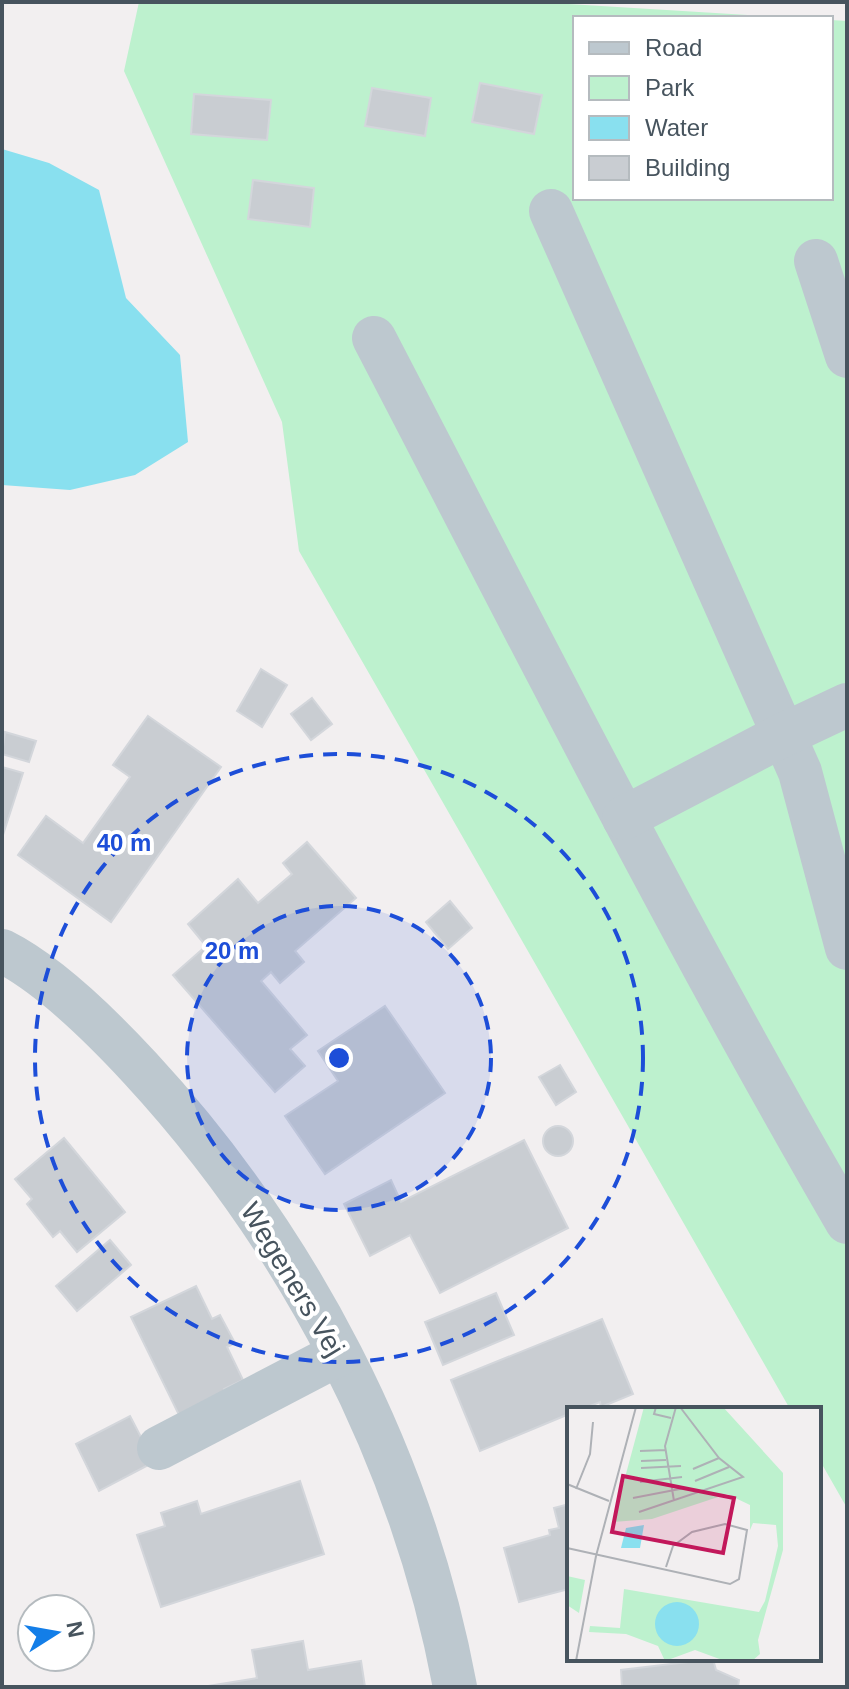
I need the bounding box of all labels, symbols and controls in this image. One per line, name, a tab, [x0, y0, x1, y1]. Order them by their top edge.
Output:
legend	[573, 16, 833, 200]
text: Road	[645, 34, 702, 61]
text: Park	[645, 74, 695, 101]
text: Water	[645, 114, 708, 141]
text: Building	[645, 154, 730, 181]
text: 40 m	[97, 829, 151, 856]
text: 20 m	[205, 937, 259, 964]
centre of rings	[325, 1044, 353, 1072]
street label: Wegeners Vej	[235, 1197, 351, 1362]
inset map	[567, 1407, 821, 1661]
north arrow	[16, 1593, 96, 1673]
text: N	[61, 1619, 89, 1639]

